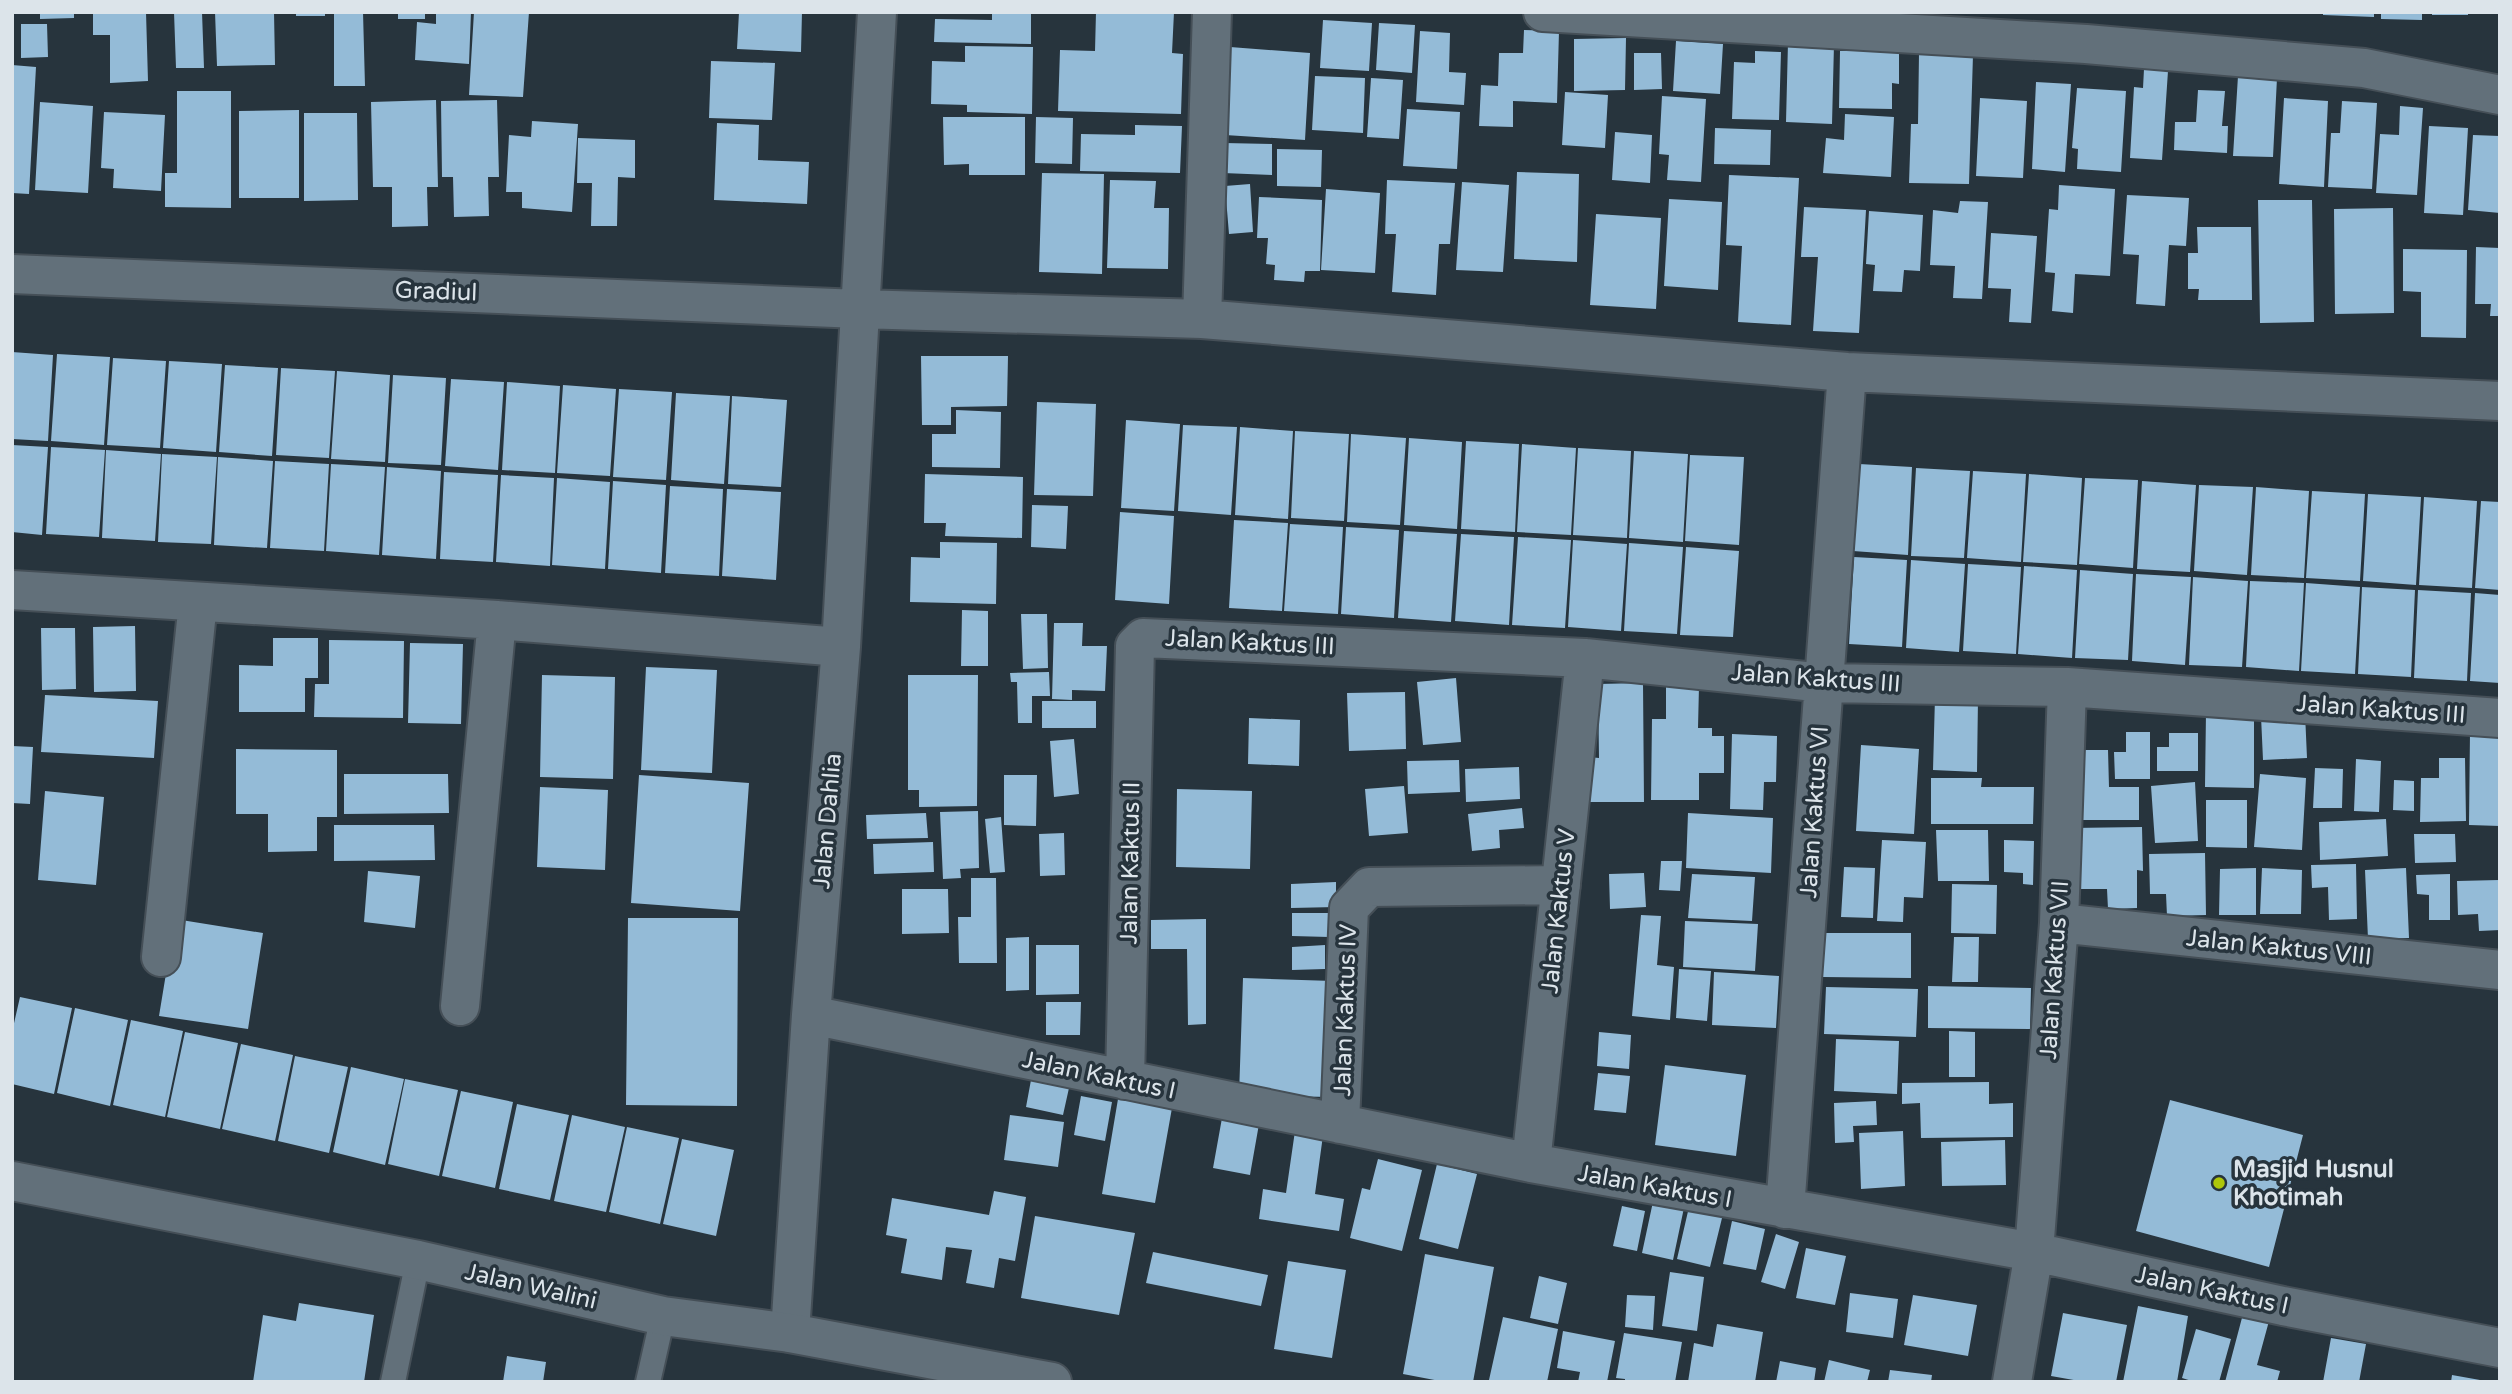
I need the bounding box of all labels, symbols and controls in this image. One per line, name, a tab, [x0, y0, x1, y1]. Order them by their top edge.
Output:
street label: Gradiul	[394, 276, 478, 307]
street label: Jalan Kaktus III	[1164, 624, 1335, 661]
street label: Jalan Kaktus III	[1730, 658, 1902, 699]
street label: Jalan Kaktus III	[2295, 689, 2467, 730]
street label: Jalan Kaktus VI	[1794, 725, 1835, 899]
street label: Jalan Dahlia	[807, 752, 848, 890]
street label: Jalan Kaktus II	[1115, 781, 1146, 945]
street label: Jalan Kaktus V	[1535, 827, 1582, 995]
street label: Jalan Kaktus VII	[2034, 879, 2075, 1061]
street label: Jalan Kaktus IV	[1328, 923, 1363, 1097]
street label: Jalan Kaktus VIII	[2185, 923, 2373, 972]
street label: Jalan Kaktus I	[1020, 1045, 1178, 1106]
place label: Masjid Husnul Khotimah	[2233, 1155, 2394, 1212]
street label: Jalan Kaktus I	[1576, 1159, 1734, 1214]
marker: Masjid Husnul Khotimah	[2211, 1175, 2227, 1191]
street label: Jalan Walini	[462, 1257, 600, 1316]
street label: Jalan Kaktus I	[2133, 1260, 2291, 1321]

